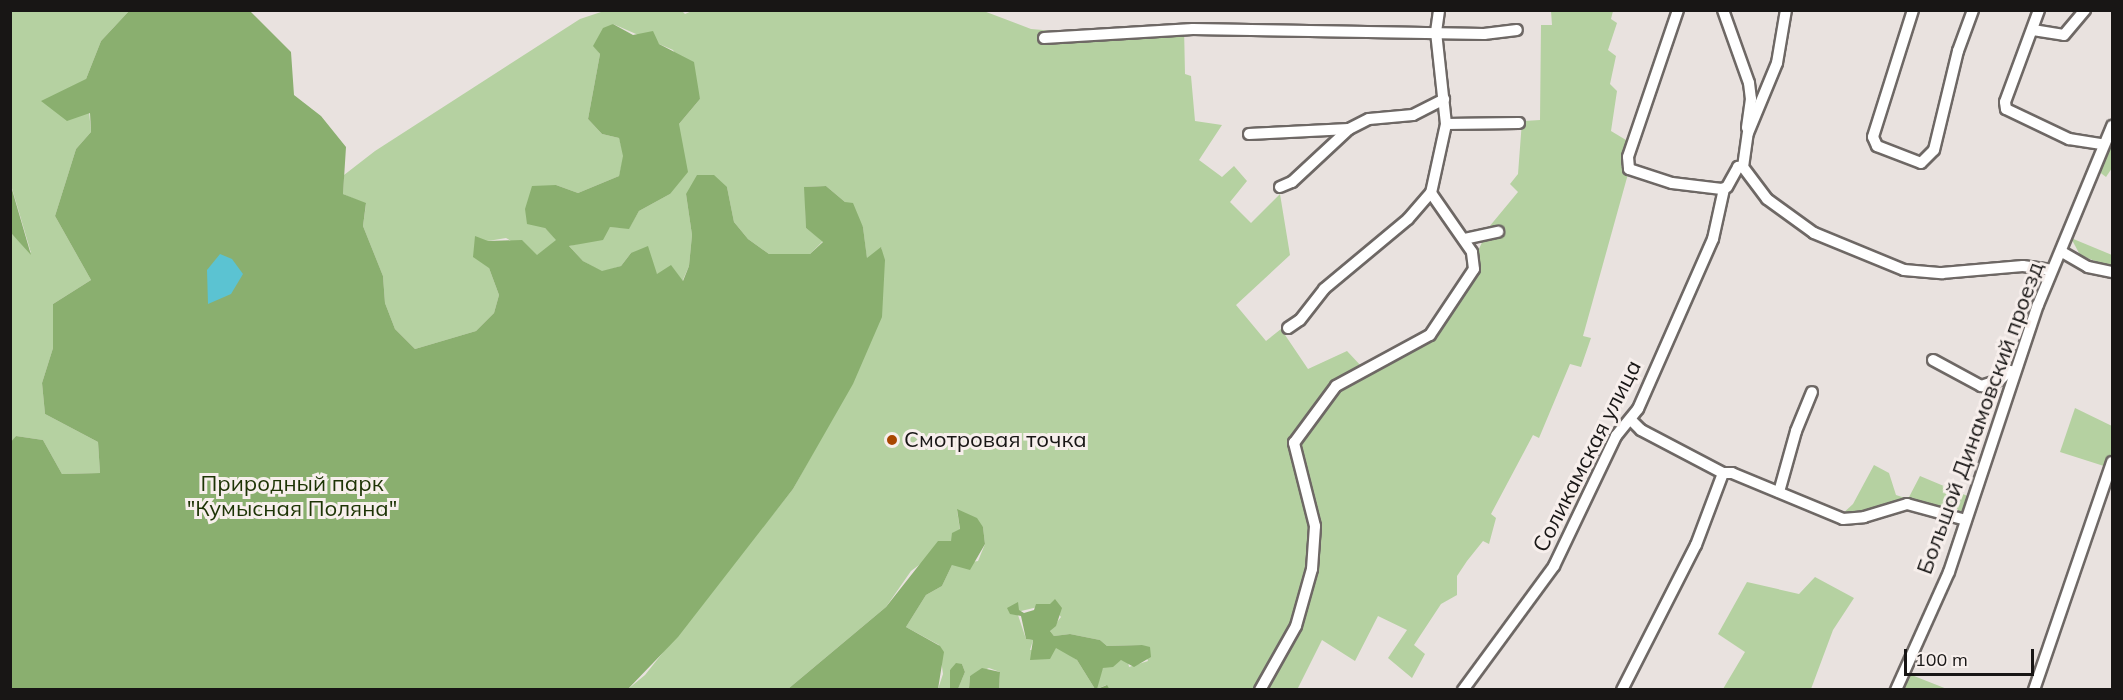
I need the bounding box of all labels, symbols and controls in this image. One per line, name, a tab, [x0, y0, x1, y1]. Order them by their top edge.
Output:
street label: Большой Динамовский проезд	[1911, 258, 2049, 578]
street label: Соликамская улица	[1527, 356, 1647, 556]
place label: Смотровая точка	[904, 427, 1087, 453]
marker: Смотровая точка	[885, 433, 899, 447]
park label: Природный парк "Кумысная Поляна"	[187, 470, 397, 522]
scale bar	[1907, 637, 2038, 675]
text: 100 m	[1915, 648, 1968, 671]

